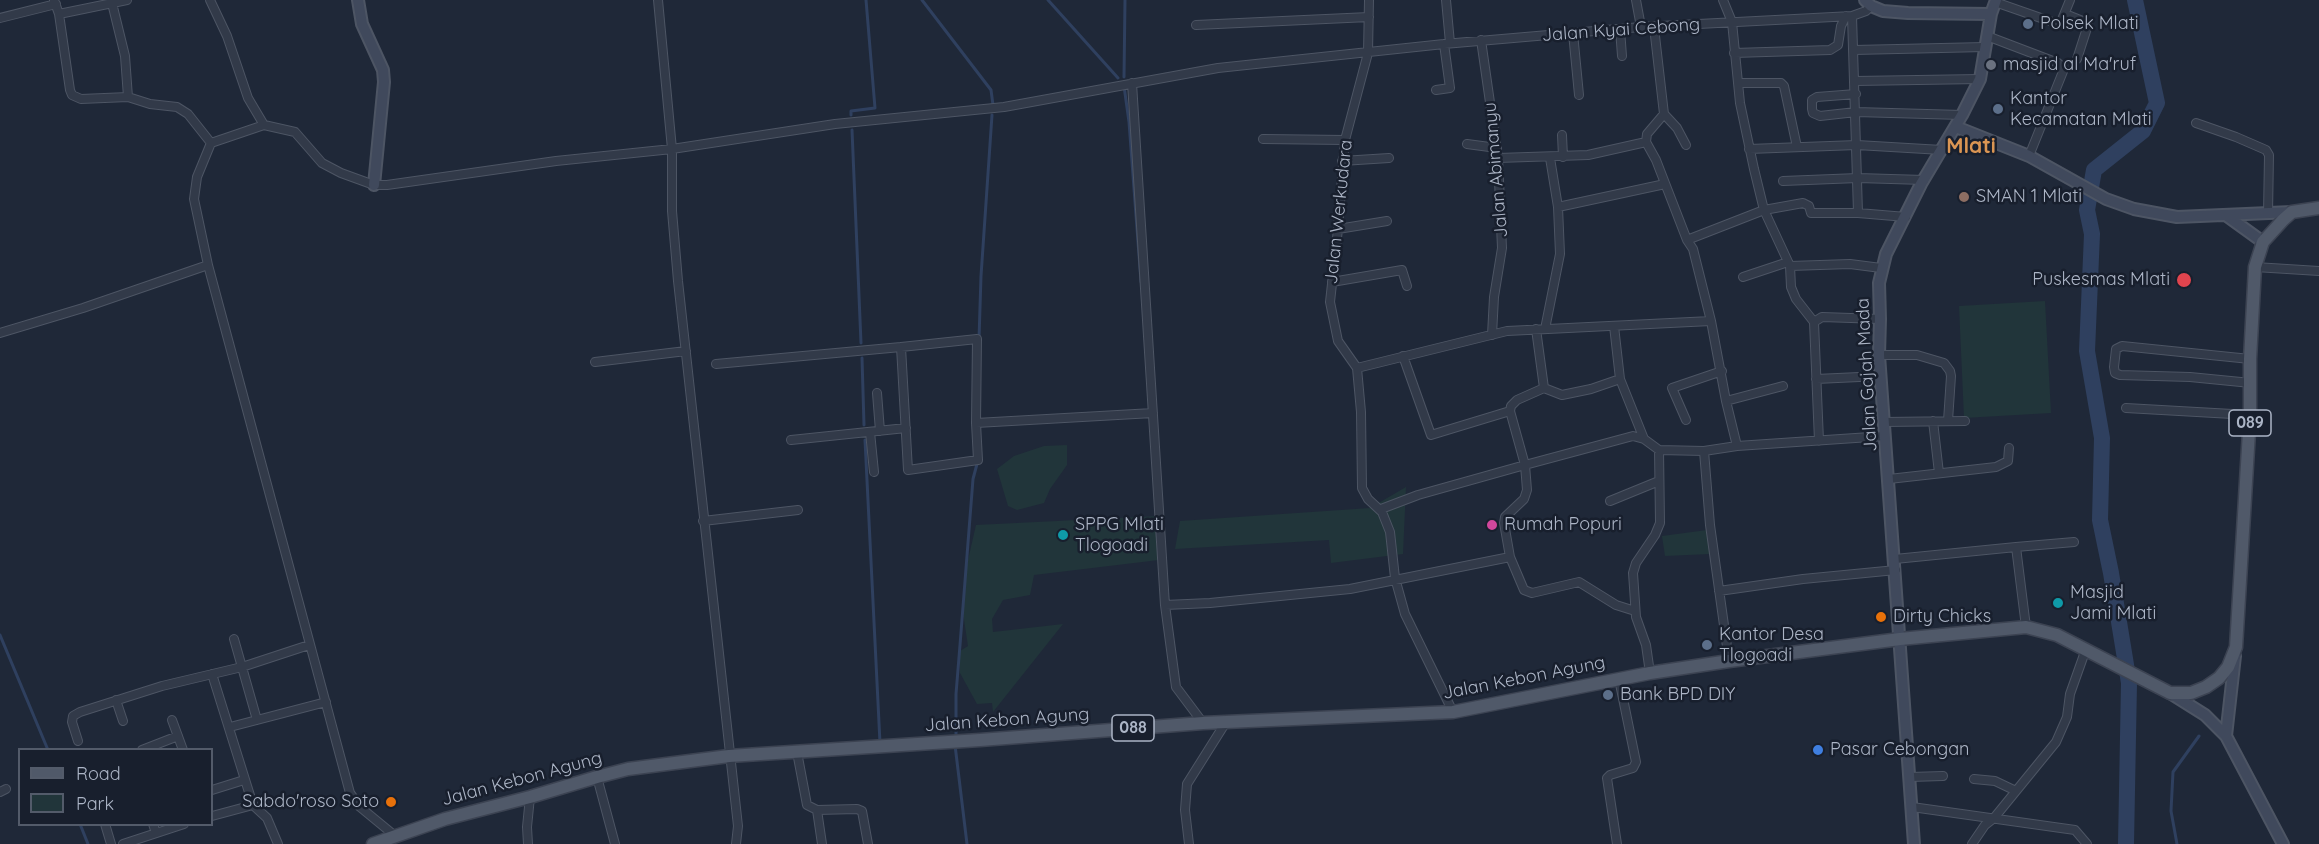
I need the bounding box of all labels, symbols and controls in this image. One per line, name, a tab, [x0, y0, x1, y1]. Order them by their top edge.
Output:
place label: Polsek Mlati	[2040, 13, 2139, 35]
street label: Jalan Kyai Cebong	[1541, 14, 1701, 46]
marker: Polsek Mlati	[2021, 17, 2035, 31]
place label: masjid al Ma'ruf	[2003, 54, 2136, 76]
marker: masjid al Ma'ruf	[1984, 58, 1998, 72]
place label: Kantor Kecamatan Mlati	[2010, 88, 2152, 130]
street label: Jalan Abimanyu	[1479, 101, 1513, 239]
marker: Kantor Kecamatan Mlati	[1991, 102, 2005, 116]
district label: Mlati	[1946, 134, 1996, 160]
street label: Jalan Werkudara	[1321, 139, 1357, 285]
place label: SMAN 1 Mlati	[1976, 186, 2082, 208]
marker: SMAN 1 Mlati	[1957, 190, 1971, 204]
place label: Puskesmas Mlati	[2032, 269, 2170, 291]
marker: Puskesmas Mlati	[2175, 271, 2193, 289]
street label: Jalan Gajah Mada	[1852, 298, 1882, 452]
road number: 089	[2229, 410, 2271, 436]
place label: SPPG Mlati Tlogoadi	[1075, 514, 1164, 556]
place label: Rumah Popuri	[1504, 514, 1622, 536]
marker: Rumah Popuri	[1485, 518, 1499, 532]
marker: SPPG Mlati Tlogoadi	[1056, 528, 1070, 542]
place label: Masjid Jami Mlati	[2070, 582, 2156, 624]
marker: Masjid Jami Mlati	[2051, 596, 2065, 610]
place label: Dirty Chicks	[1893, 606, 1991, 628]
marker: Dirty Chicks	[1874, 610, 1888, 624]
place label: Kantor Desa Tlogoadi	[1719, 624, 1824, 666]
marker: Kantor Desa Tlogoadi	[1700, 638, 1714, 652]
street label: Jalan Kebon Agung	[1441, 652, 1607, 704]
place label: Bank BPD DIY	[1620, 684, 1735, 706]
marker: Bank BPD DIY	[1601, 688, 1615, 702]
street label: Jalan Kebon Agung	[924, 703, 1090, 737]
road number: 088	[1112, 715, 1154, 741]
place label: Pasar Cebongan	[1830, 739, 1969, 761]
marker: Pasar Cebongan	[1811, 743, 1825, 757]
street label: Jalan Kebon Agung	[439, 747, 605, 811]
legend	[18, 748, 213, 826]
text: Road	[76, 762, 121, 785]
place label: Sabdo'roso Soto	[242, 791, 379, 813]
text: Park	[76, 792, 114, 815]
marker: Sabdo'roso Soto	[384, 795, 398, 809]

